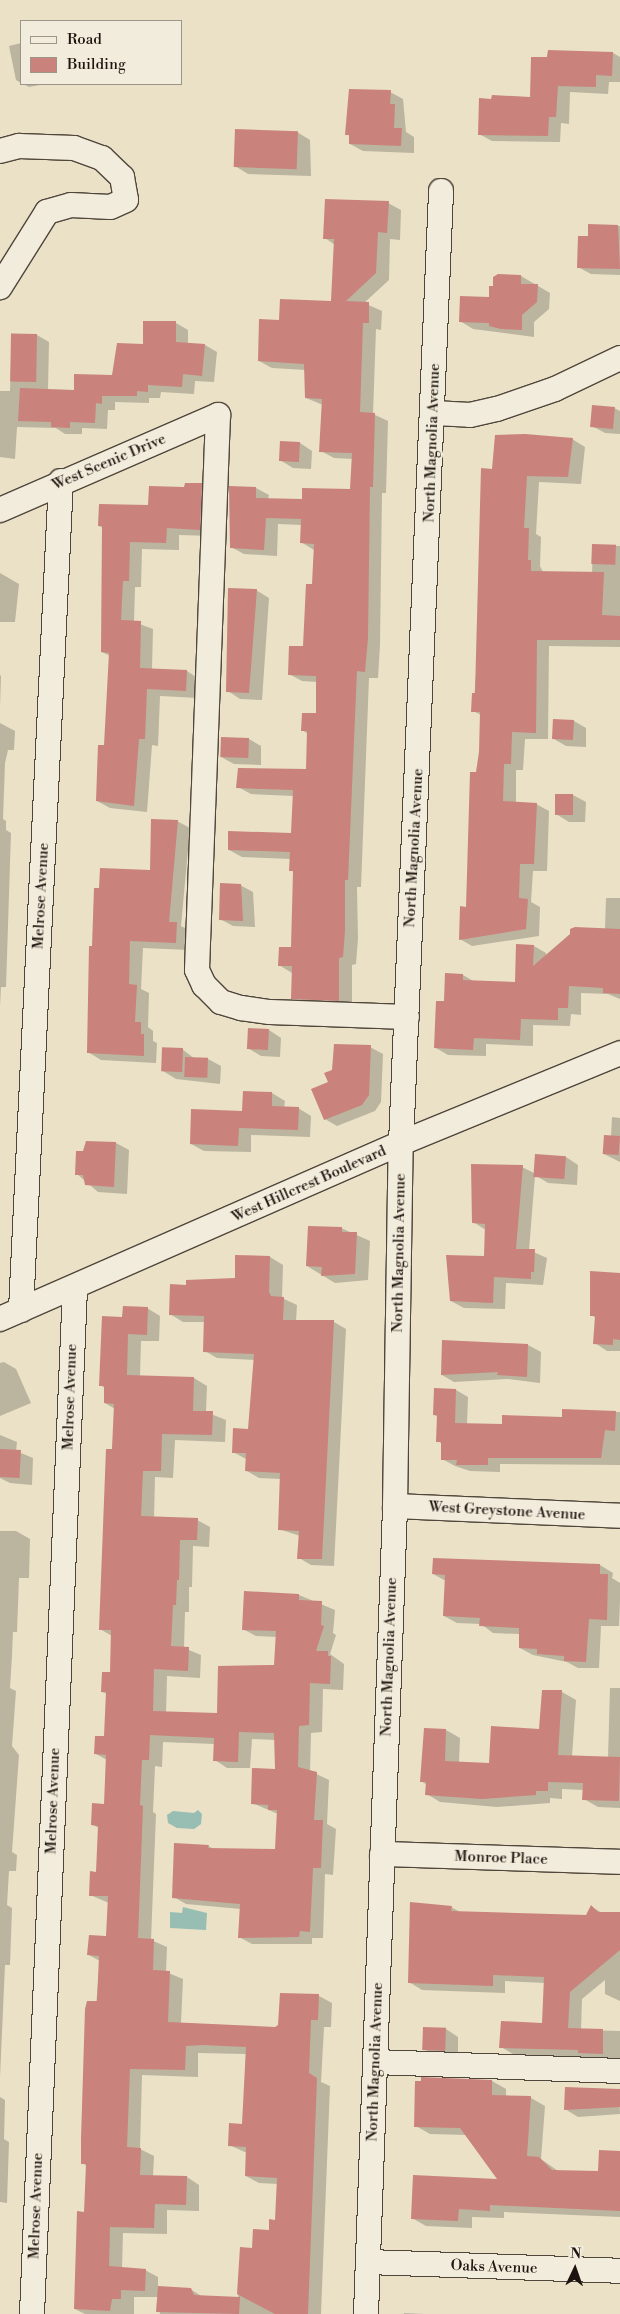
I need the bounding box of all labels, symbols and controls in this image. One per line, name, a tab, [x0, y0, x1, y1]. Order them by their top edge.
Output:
legend	[20, 20, 182, 85]
text: Road	[67, 30, 102, 49]
text: Building	[67, 55, 126, 74]
street label: North Magnolia Avenue	[420, 363, 444, 523]
street label: West Scenic Drive	[49, 430, 169, 494]
street label: North Magnolia Avenue	[401, 768, 427, 928]
street label: Melrose Avenue	[29, 842, 53, 950]
street label: West Hillcrest Boulevard	[229, 1142, 389, 1226]
street label: North Magnolia Avenue	[389, 1173, 409, 1333]
street label: Melrose Avenue	[59, 1343, 81, 1451]
street label: West Greystone Avenue	[428, 1498, 586, 1524]
street label: North Magnolia Avenue	[377, 1577, 401, 1737]
street label: Melrose Avenue	[42, 1747, 64, 1855]
street label: Monroe Place	[454, 1847, 548, 1869]
street label: North Magnolia Avenue	[363, 1982, 387, 2142]
street label: Melrose Avenue	[25, 2152, 47, 2260]
north arrow	[550, 2244, 600, 2294]
text: N	[570, 2245, 582, 2263]
street label: Oaks Avenue	[450, 2256, 538, 2278]

